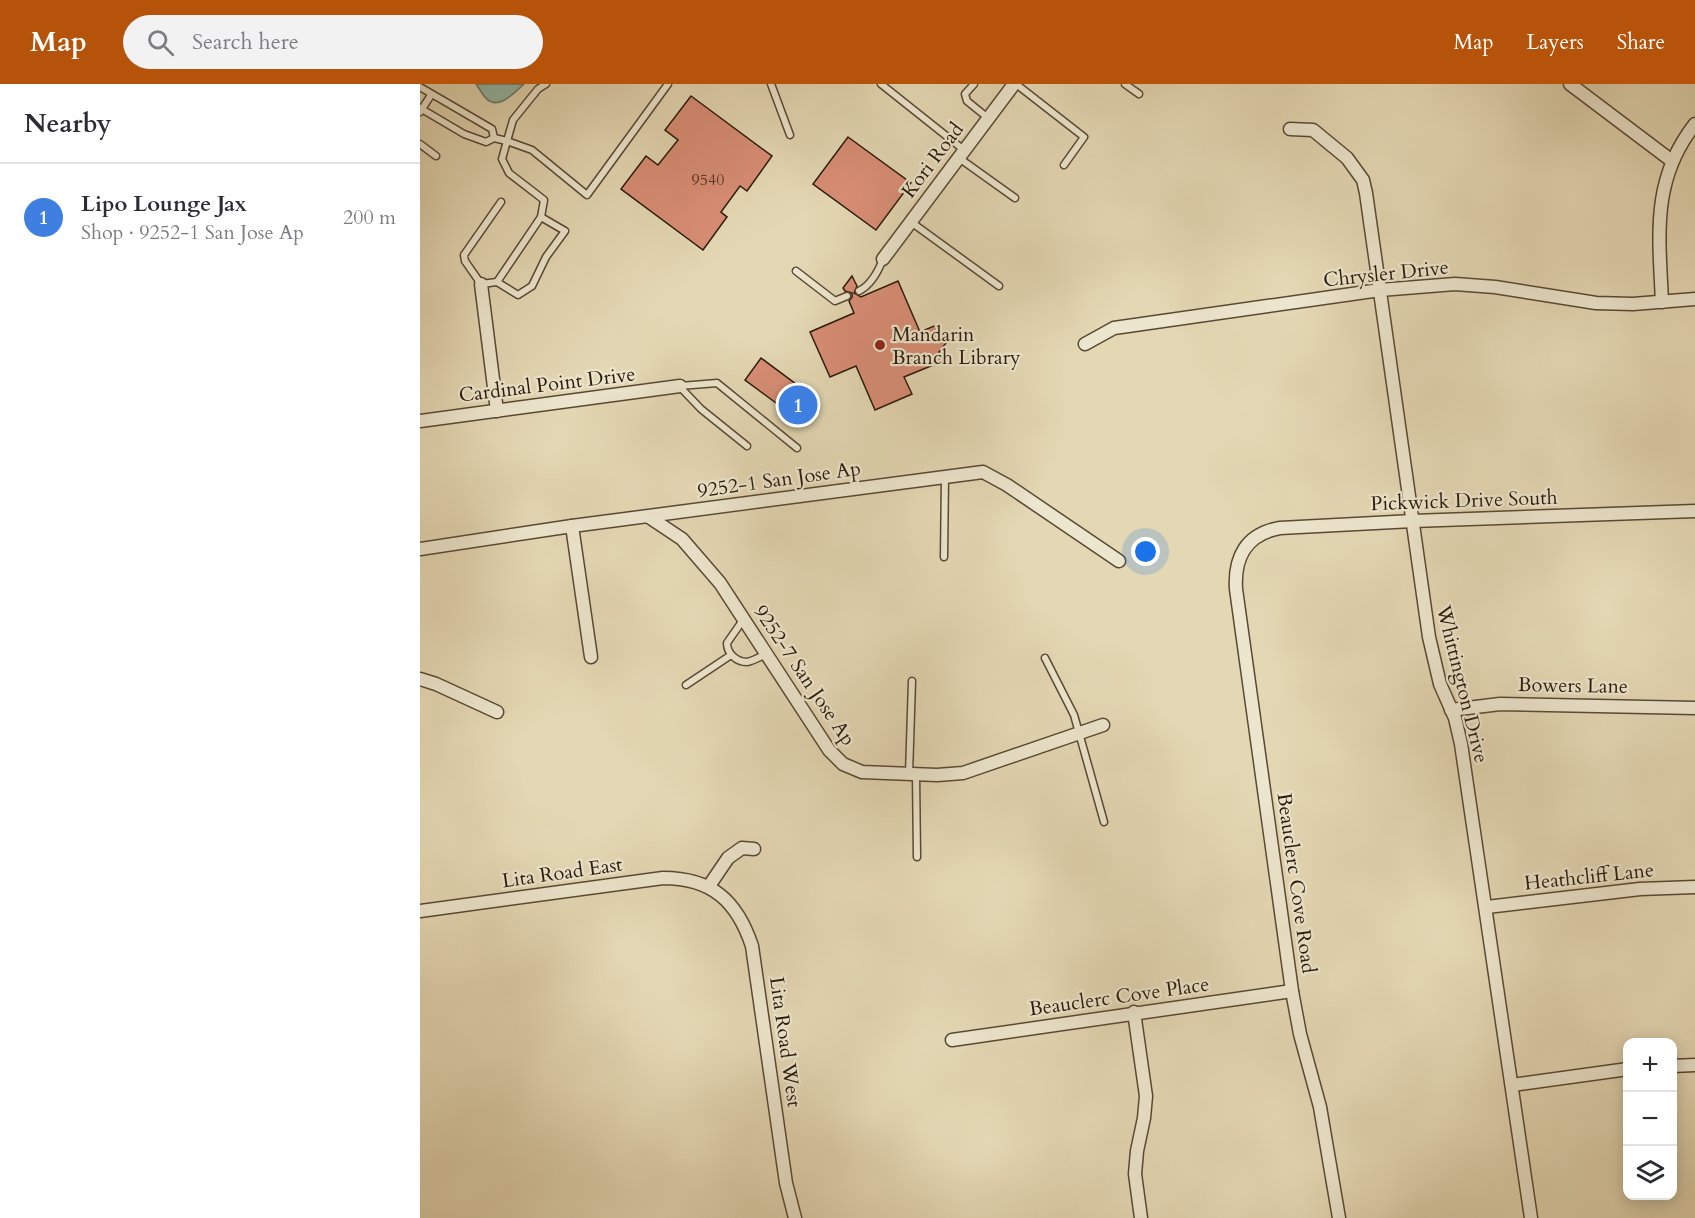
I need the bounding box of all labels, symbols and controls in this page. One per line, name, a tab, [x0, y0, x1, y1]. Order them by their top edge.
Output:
search box	[123, 15, 543, 69]
text: Map	[30, 23, 87, 61]
icon: search	[144, 26, 177, 59]
text: Search here	[192, 27, 299, 57]
text: Map	[1454, 28, 1494, 57]
text: Layers	[1527, 28, 1584, 57]
text: Share	[1617, 28, 1665, 57]
text: Nearby	[24, 106, 112, 141]
street label: Kori Road	[895, 117, 970, 204]
house number: 9540	[692, 169, 724, 191]
text: Lipo Lounge Jax	[81, 189, 247, 219]
text: 1	[38, 204, 49, 231]
text: 200 m	[343, 204, 396, 231]
text: Shop · 9252-1 San Jose Ap	[81, 219, 304, 246]
street label: Chrysler Drive	[1322, 253, 1450, 294]
place label: Mandarin Branch Library	[892, 321, 1021, 371]
marker: Mandarin Branch Library	[873, 338, 887, 352]
street label: Cardinal Point Drive	[457, 360, 637, 409]
pin: 1	[778, 382, 818, 428]
street label: 9252-1 San Jose Ap	[696, 455, 862, 504]
street label: Pickwick Drive South	[1370, 484, 1558, 517]
your location	[1131, 537, 1160, 566]
street label: 9252-7 San Jose Ap	[747, 600, 862, 751]
street label: Whittington Drive	[1430, 601, 1495, 766]
street label: Bowers Lane	[1518, 671, 1628, 700]
street label: Beauclerc Cove Road	[1270, 791, 1323, 975]
street label: Lita Road East	[500, 851, 625, 894]
street label: Heathcliff Lane	[1523, 856, 1655, 897]
street label: Beauclerc Cove Place	[1027, 970, 1211, 1023]
street label: Lita Road West	[763, 975, 808, 1110]
map controls	[1623, 1038, 1677, 1200]
button: +	[1623, 1038, 1677, 1092]
button: −	[1623, 1092, 1677, 1146]
button: layers	[1623, 1146, 1677, 1200]

